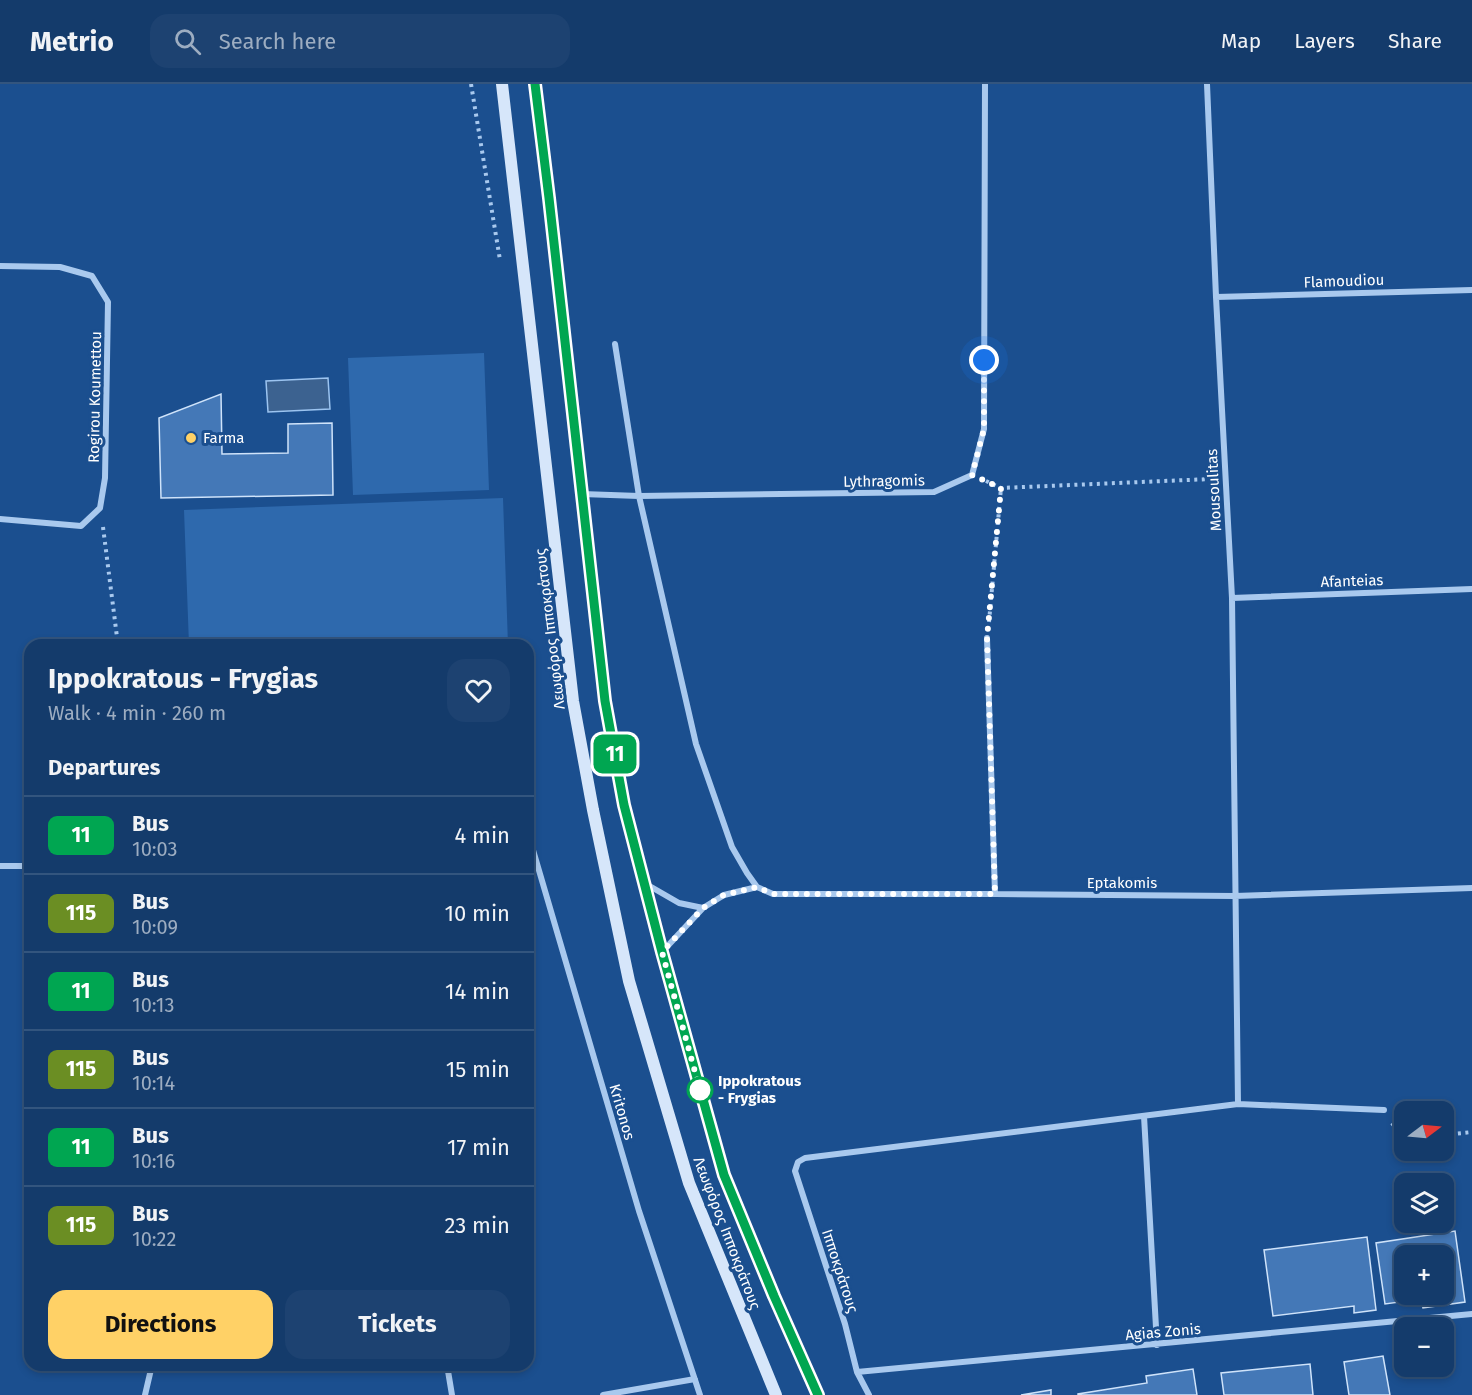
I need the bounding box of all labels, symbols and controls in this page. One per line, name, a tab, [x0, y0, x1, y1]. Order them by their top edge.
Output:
search box	[150, 14, 570, 68]
text: Metrio	[30, 25, 114, 58]
icon: search	[171, 25, 204, 58]
text: Search here	[219, 28, 336, 55]
text: Map	[1221, 28, 1261, 54]
text: Layers	[1294, 28, 1355, 54]
text: Share	[1388, 28, 1442, 54]
street label: Flamoudiou	[1303, 271, 1385, 291]
street label: Rogirou Koumettou	[85, 331, 105, 463]
your location	[969, 345, 999, 375]
place label: Farma	[203, 429, 244, 447]
marker: Farma	[184, 431, 198, 445]
street label: Mousoulitas	[1203, 448, 1225, 532]
street label: Lythragomis	[843, 471, 925, 491]
street label: Λεωφόρος Ιπποκράτους	[531, 547, 569, 711]
street label: Afanteias	[1320, 571, 1384, 591]
button: heart	[447, 659, 510, 722]
text: Ippokratous - Frygias	[48, 662, 318, 695]
text: Walk · 4 min · 260 m	[48, 701, 226, 725]
line badge: 11	[588, 734, 642, 774]
text: 11	[605, 741, 625, 767]
text: Departures	[48, 754, 160, 781]
text: Bus	[132, 810, 169, 837]
text: 11	[71, 822, 91, 848]
text: 4 min	[455, 822, 510, 849]
text: 10:03	[132, 837, 178, 861]
street label: Eptakomis	[1087, 874, 1157, 892]
text: Bus	[132, 888, 169, 915]
text: 115	[66, 900, 96, 926]
text: 10 min	[444, 900, 510, 927]
text: 10:09	[132, 915, 178, 939]
text: Bus	[132, 966, 169, 993]
text: 11	[71, 978, 91, 1004]
text: 14 min	[445, 978, 510, 1005]
text: 10:13	[132, 993, 174, 1017]
text: Bus	[132, 1044, 169, 1071]
text: 115	[66, 1056, 96, 1082]
text: 15 min	[446, 1056, 510, 1083]
text: 10:14	[132, 1071, 175, 1095]
place label: Ippokratous - Frygias	[718, 1072, 801, 1107]
marker: Ippokratous - Frygias	[687, 1077, 713, 1103]
street label: Kritonos	[605, 1082, 639, 1142]
north arrow	[1394, 1101, 1454, 1161]
map controls	[1394, 1101, 1454, 1377]
text: Bus	[132, 1122, 169, 1149]
text: 11	[71, 1134, 91, 1160]
text: 17 min	[447, 1134, 510, 1161]
text: 10:16	[132, 1149, 175, 1173]
street label: Λεωφόρος Ιπποκράτους	[690, 1154, 764, 1312]
button: layers	[1394, 1173, 1454, 1233]
text: Bus	[132, 1200, 169, 1227]
text: 115	[66, 1212, 96, 1238]
text: 23 min	[444, 1212, 510, 1239]
text: 10:22	[132, 1227, 176, 1251]
street label: Ιπποκράτους	[818, 1227, 862, 1315]
button: +	[1394, 1245, 1454, 1305]
button: Directions	[48, 1290, 273, 1359]
button: Tickets	[285, 1290, 510, 1359]
button: −	[1394, 1317, 1454, 1377]
street label: Agias Zonis	[1124, 1320, 1202, 1344]

